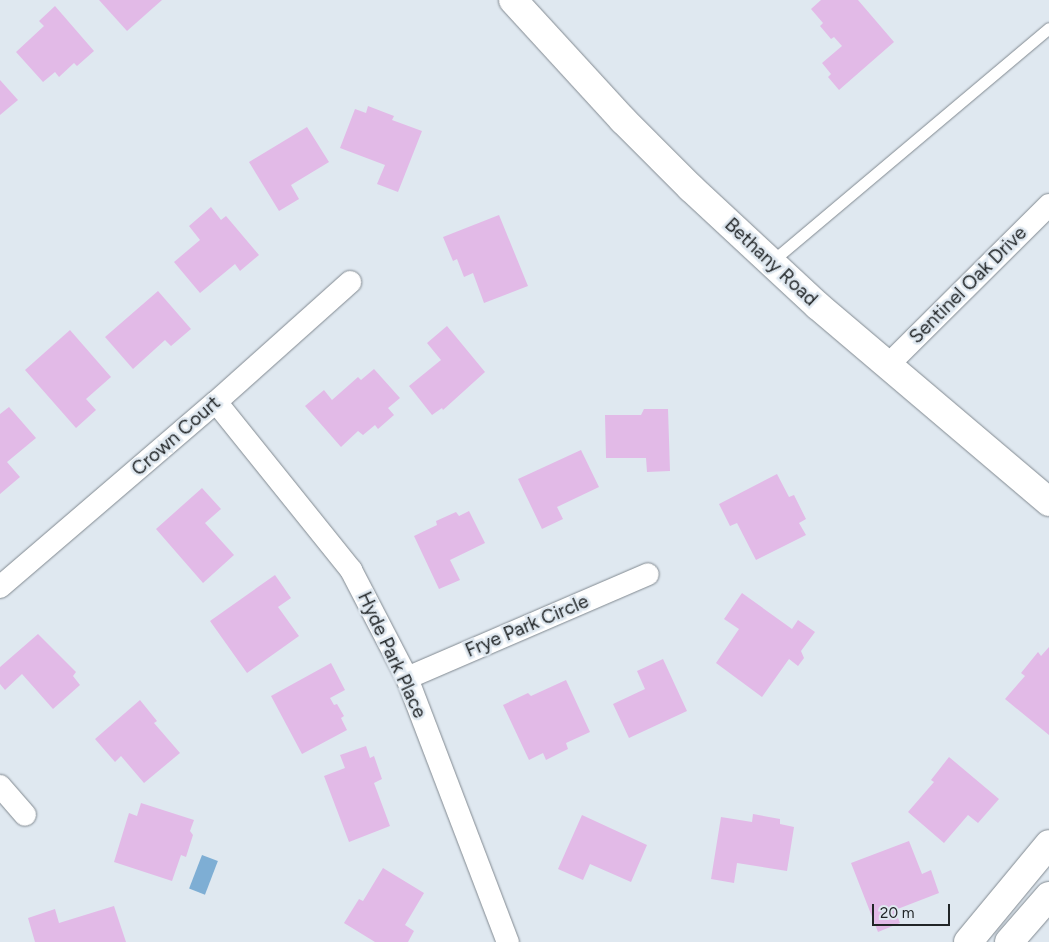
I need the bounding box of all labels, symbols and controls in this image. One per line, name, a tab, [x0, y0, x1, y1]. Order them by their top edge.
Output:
street label: Bethany Road	[720, 213, 822, 311]
street label: Sentinel Oak Drive	[905, 222, 1031, 348]
street label: Crown Court	[127, 391, 225, 481]
street label: Hyde Park Place	[353, 588, 431, 722]
street label: Frye Park Circle	[462, 590, 592, 662]
scale bar	[874, 894, 952, 926]
text: 20 m	[880, 904, 914, 922]

